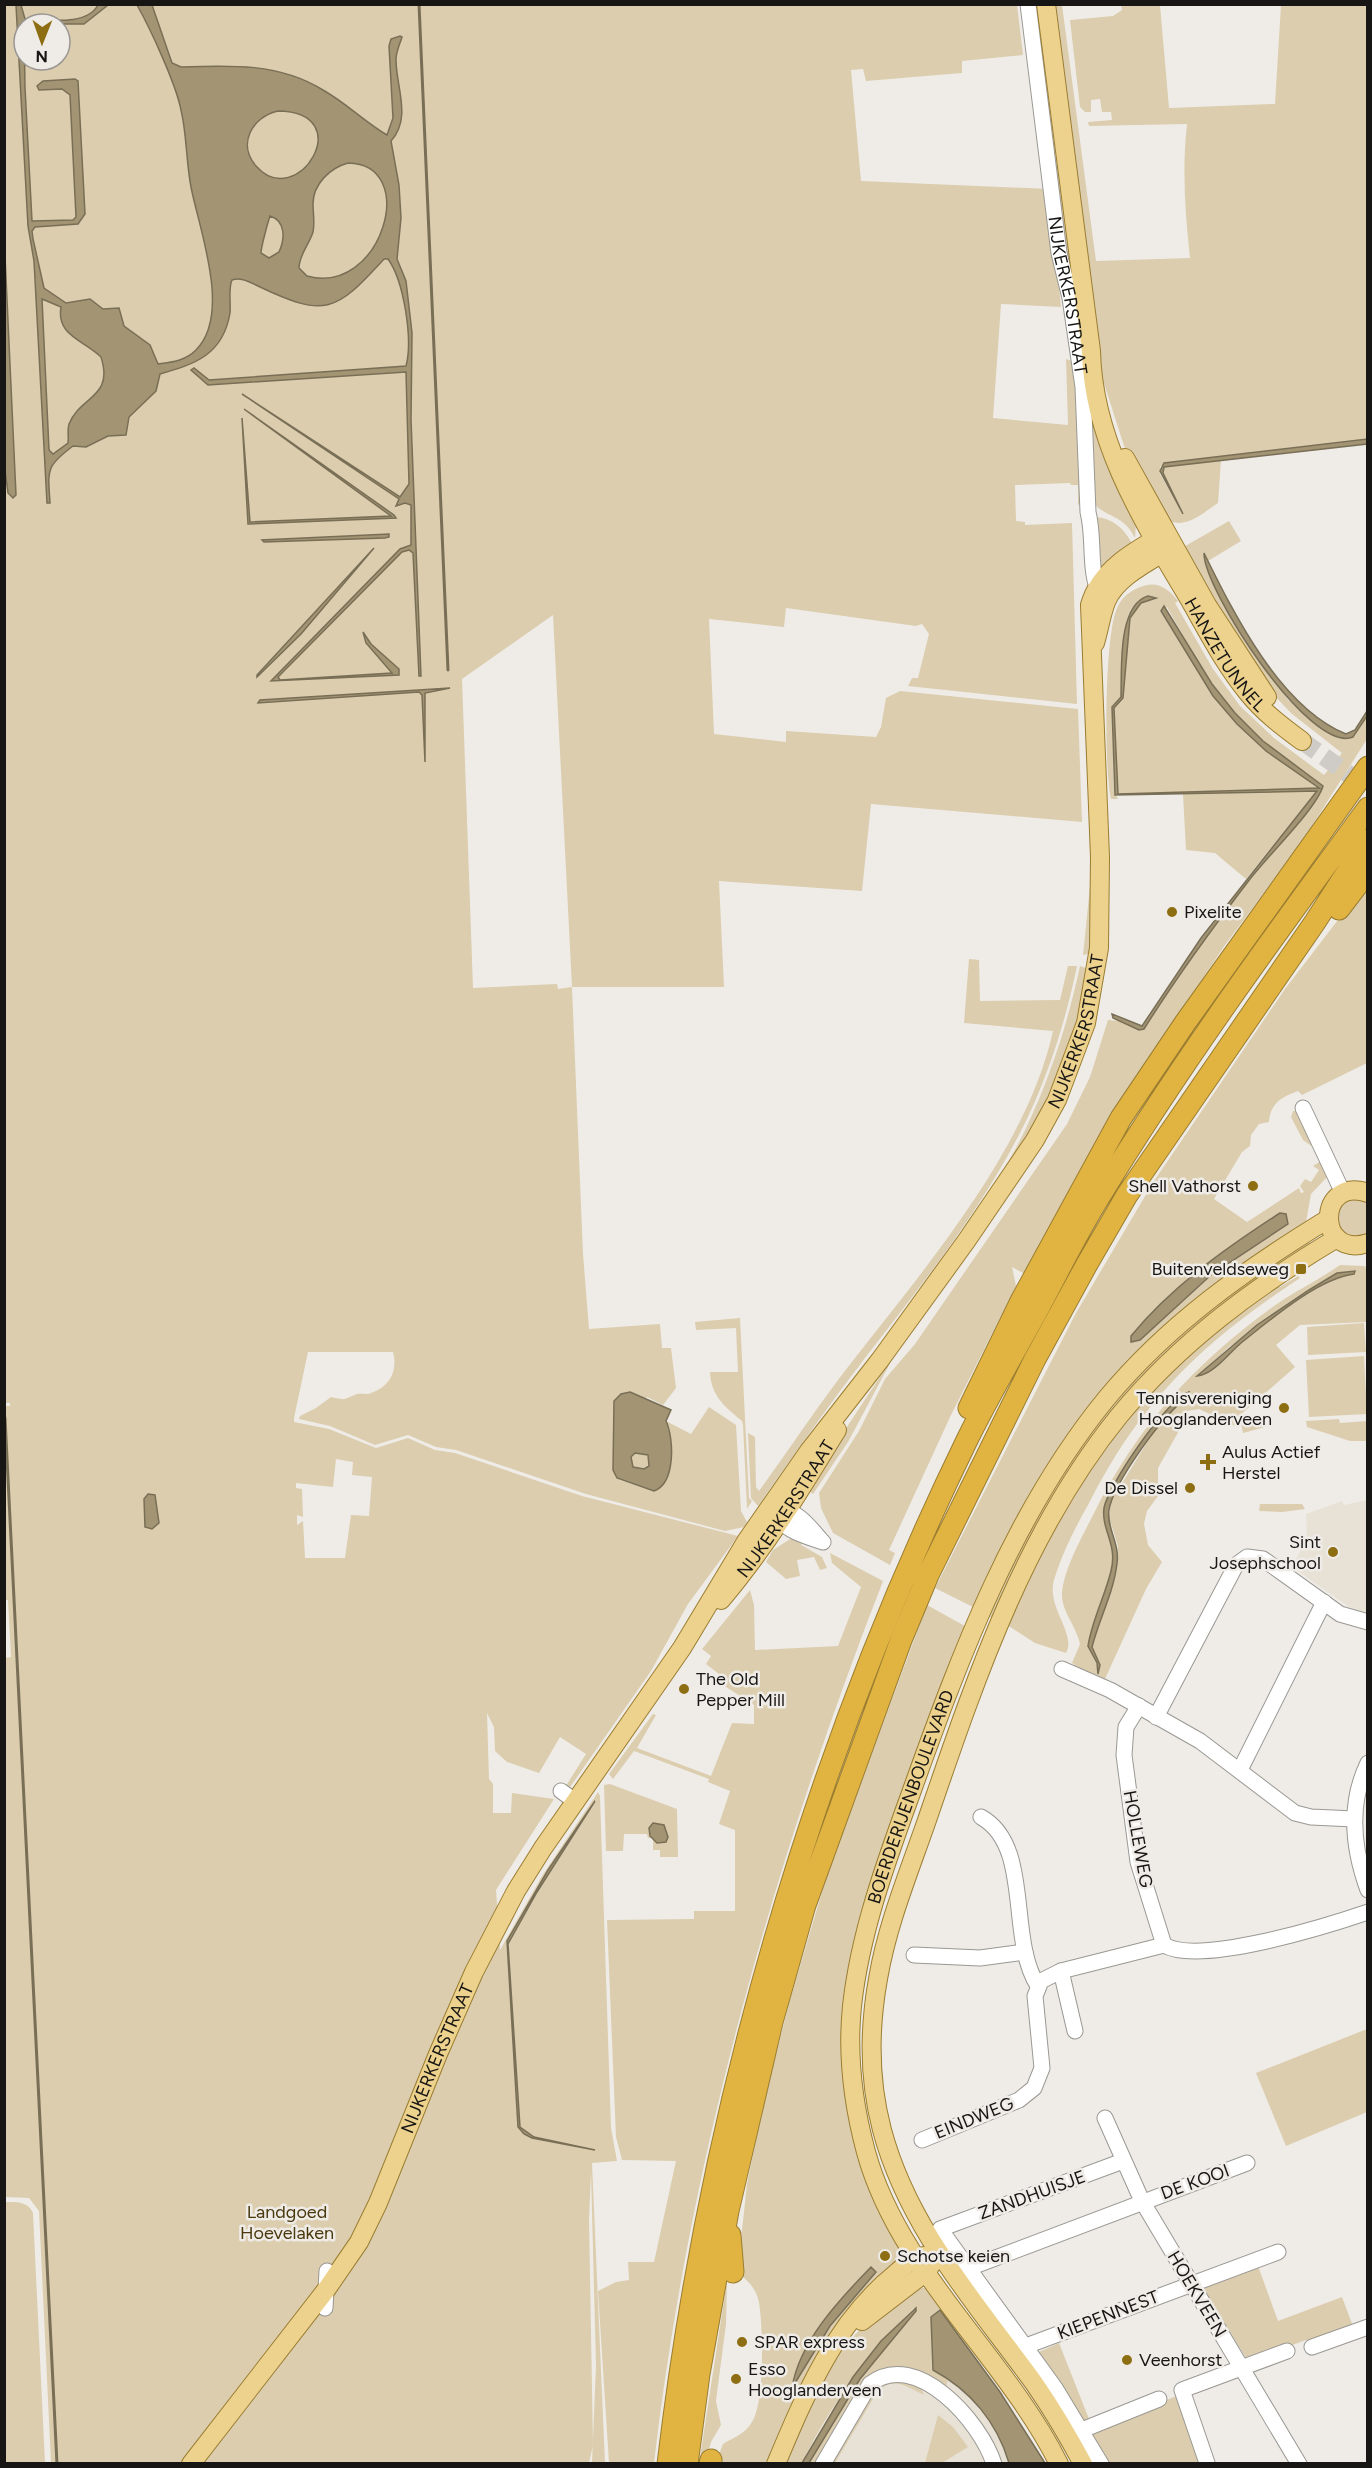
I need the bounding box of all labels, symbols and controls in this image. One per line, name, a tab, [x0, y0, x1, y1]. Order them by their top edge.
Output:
north arrow	[12, 12, 72, 72]
text: N	[35, 47, 48, 66]
street label: NIJKERKERSTRAAT	[1044, 215, 1092, 376]
street label: HANZETUNNEL	[1180, 594, 1271, 717]
place label: Pixelite	[1184, 901, 1242, 923]
marker: Pixelite	[1165, 905, 1179, 919]
street label: NIJKERKERSTRAAT	[1043, 953, 1109, 1113]
place label: Shell Vathorst	[1128, 1175, 1241, 1197]
marker: Shell Vathorst	[1246, 1179, 1260, 1193]
place label: Buitenveldseweg	[1152, 1258, 1289, 1280]
marker: Buitenveldseweg	[1294, 1262, 1308, 1276]
place label: Tennisvereniging Hooglanderveen	[1136, 1387, 1272, 1430]
marker: Tennisvereniging Hooglanderveen	[1277, 1401, 1291, 1415]
street label: NIJKERKERSTRAAT	[732, 1436, 839, 1582]
place label: Aulus Actief Herstel	[1222, 1441, 1321, 1484]
marker: Aulus Actief Herstel	[1199, 1453, 1217, 1471]
place label: De Dissel	[1104, 1477, 1178, 1499]
marker: De Dissel	[1183, 1481, 1197, 1495]
place label: Sint Josephschool	[1209, 1531, 1321, 1574]
marker: Sint Josephschool	[1326, 1545, 1340, 1559]
place label: The Old Pepper Mill	[696, 1668, 785, 1711]
marker: The Old Pepper Mill	[677, 1682, 691, 1696]
street label: BOERDERIJENBOULEVARD	[863, 1687, 959, 1906]
street label: HOLLEWEG	[1119, 1789, 1157, 1890]
street label: NIJKERKERSTRAAT	[396, 1980, 479, 2137]
street label: EINDWEG	[931, 2092, 1017, 2144]
street label: DE KOOI	[1158, 2159, 1232, 2205]
street label: ZANDHUISJE	[976, 2165, 1088, 2225]
park label: Landgoed Hoevelaken	[240, 2201, 334, 2244]
place label: Schotse keien	[897, 2245, 1010, 2267]
street label: HOEKVEEN	[1163, 2247, 1231, 2341]
marker: Schotse keien	[878, 2249, 892, 2263]
street label: KIEPENNEST	[1054, 2286, 1162, 2344]
place label: SPAR express	[754, 2331, 865, 2353]
marker: SPAR express	[735, 2335, 749, 2349]
place label: Veenhorst	[1139, 2349, 1222, 2371]
marker: Veenhorst	[1120, 2353, 1134, 2367]
place label: Esso Hooglanderveen	[748, 2358, 881, 2401]
marker: Esso Hooglanderveen	[729, 2372, 743, 2386]

